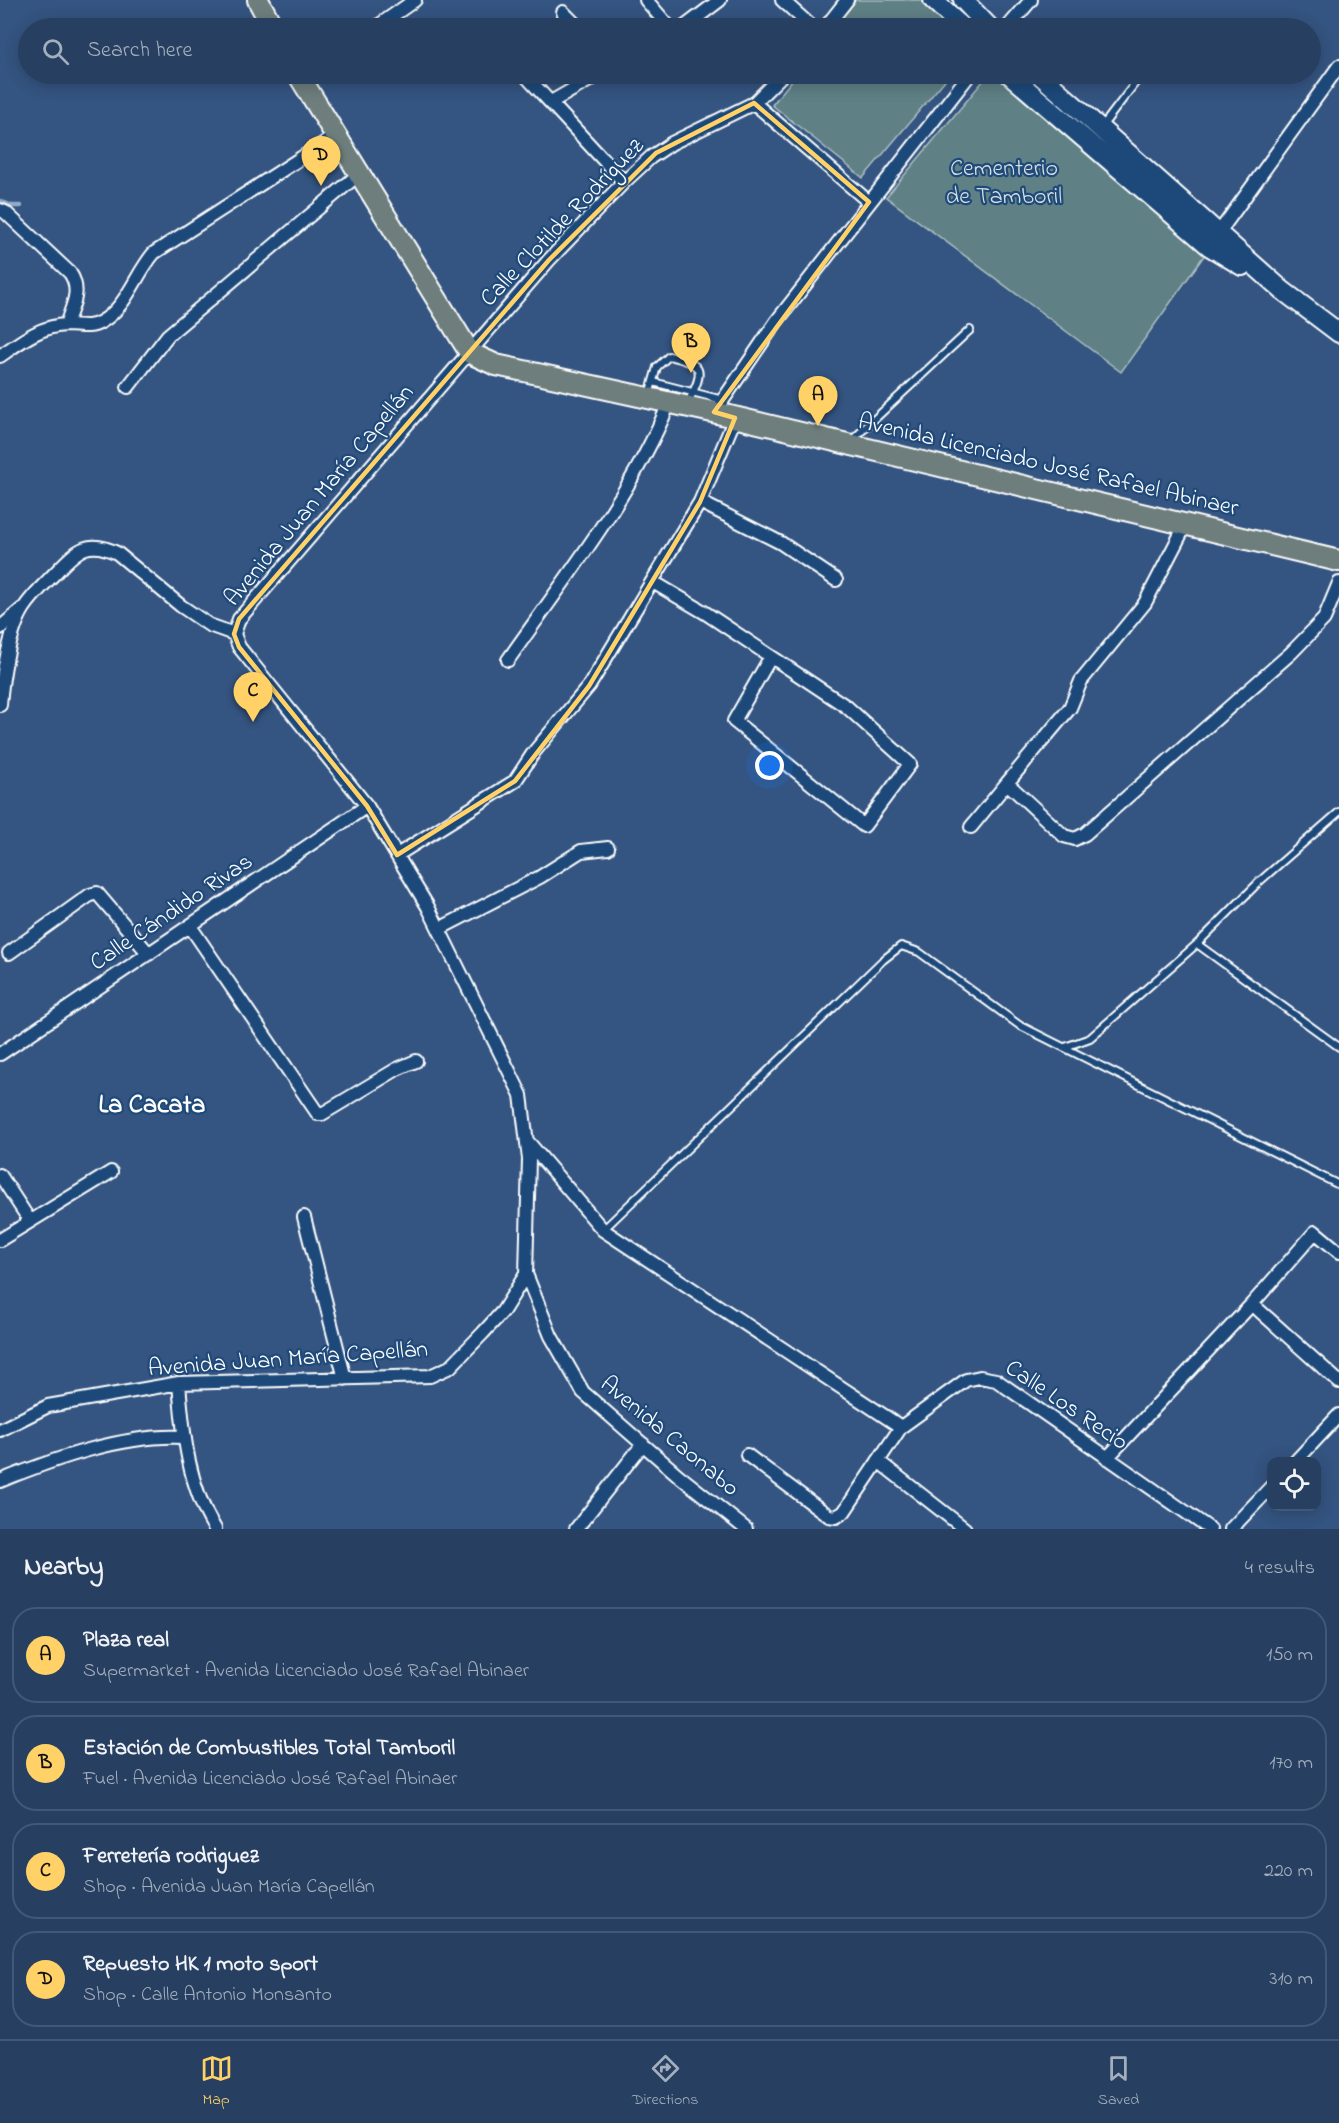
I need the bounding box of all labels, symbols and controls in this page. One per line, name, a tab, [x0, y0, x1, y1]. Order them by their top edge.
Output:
search box	[18, 18, 1321, 84]
icon: search	[39, 35, 72, 68]
text: Search here	[87, 35, 192, 67]
street label: Calle Clotilde Rodríguez	[473, 130, 654, 316]
pin: D	[302, 136, 340, 186]
park label: Cementerio de Tamboril	[946, 152, 1062, 215]
pin: B	[672, 324, 710, 373]
pin: A	[798, 376, 838, 426]
street label: Avenida Juan María Capellán	[216, 377, 424, 615]
street label: Avenida Licenciado José Rafael Abinaer	[854, 405, 1242, 527]
pin: C	[234, 672, 272, 722]
your location	[755, 751, 784, 780]
street label: Calle Cándido Rivas	[83, 845, 261, 981]
district label: La Cacata	[99, 1087, 205, 1125]
street label: Avenida Juan María Capellán	[147, 1333, 429, 1387]
street label: Calle Los Recio	[997, 1352, 1135, 1460]
street label: Avenida Caonabo	[592, 1368, 746, 1506]
map controls	[1267, 1457, 1321, 1511]
button: locate	[1267, 1457, 1321, 1511]
text: Nearby	[24, 1549, 103, 1587]
text: 4 results	[1245, 1554, 1315, 1583]
text: Plaza real	[83, 1625, 169, 1657]
text: A	[39, 1641, 52, 1670]
text: 150 m	[1266, 1641, 1313, 1670]
text: Supermarket · Avenida Licenciado José Rafael Abinaer	[83, 1657, 529, 1686]
text: Estación de Combustibles Total Tamboril	[83, 1733, 455, 1765]
text: B	[39, 1749, 52, 1778]
text: 170 m	[1269, 1749, 1313, 1778]
text: Fuel · Avenida Licenciado José Rafael Abinaer	[83, 1765, 457, 1794]
text: Ferretería rodriguez	[83, 1841, 259, 1873]
text: C	[40, 1857, 51, 1886]
text: 220 m	[1264, 1857, 1313, 1886]
text: Shop · Avenida Juan María Capellán	[83, 1873, 375, 1902]
text: Repuesto HK 1 moto sport	[83, 1949, 318, 1981]
text: D	[38, 1965, 53, 1994]
text: 310 m	[1269, 1965, 1313, 1994]
text: Shop · Calle Antonio Monsanto	[83, 1981, 332, 2010]
tab: Map	[200, 2052, 233, 2112]
tab: Directions	[632, 2052, 698, 2112]
tab: Saved	[1098, 2052, 1139, 2112]

